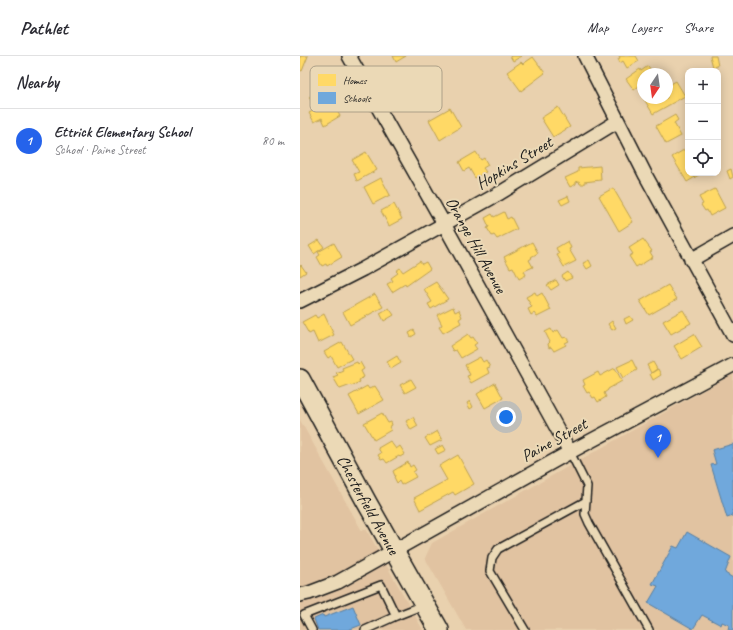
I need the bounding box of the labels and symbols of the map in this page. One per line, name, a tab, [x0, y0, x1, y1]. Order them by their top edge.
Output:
legend	[310, 66, 442, 112]
north arrow	[637, 68, 673, 104]
text: Homes	[343, 73, 368, 87]
text: Schools	[343, 91, 372, 105]
street label: Hopkins Street	[472, 131, 558, 194]
street label: Orange Hill Avenue	[441, 193, 512, 298]
your location	[496, 407, 516, 427]
street label: Paine Street	[518, 412, 593, 467]
pin: 1	[645, 425, 671, 458]
street label: Chesterfield Avenue	[332, 451, 405, 559]

